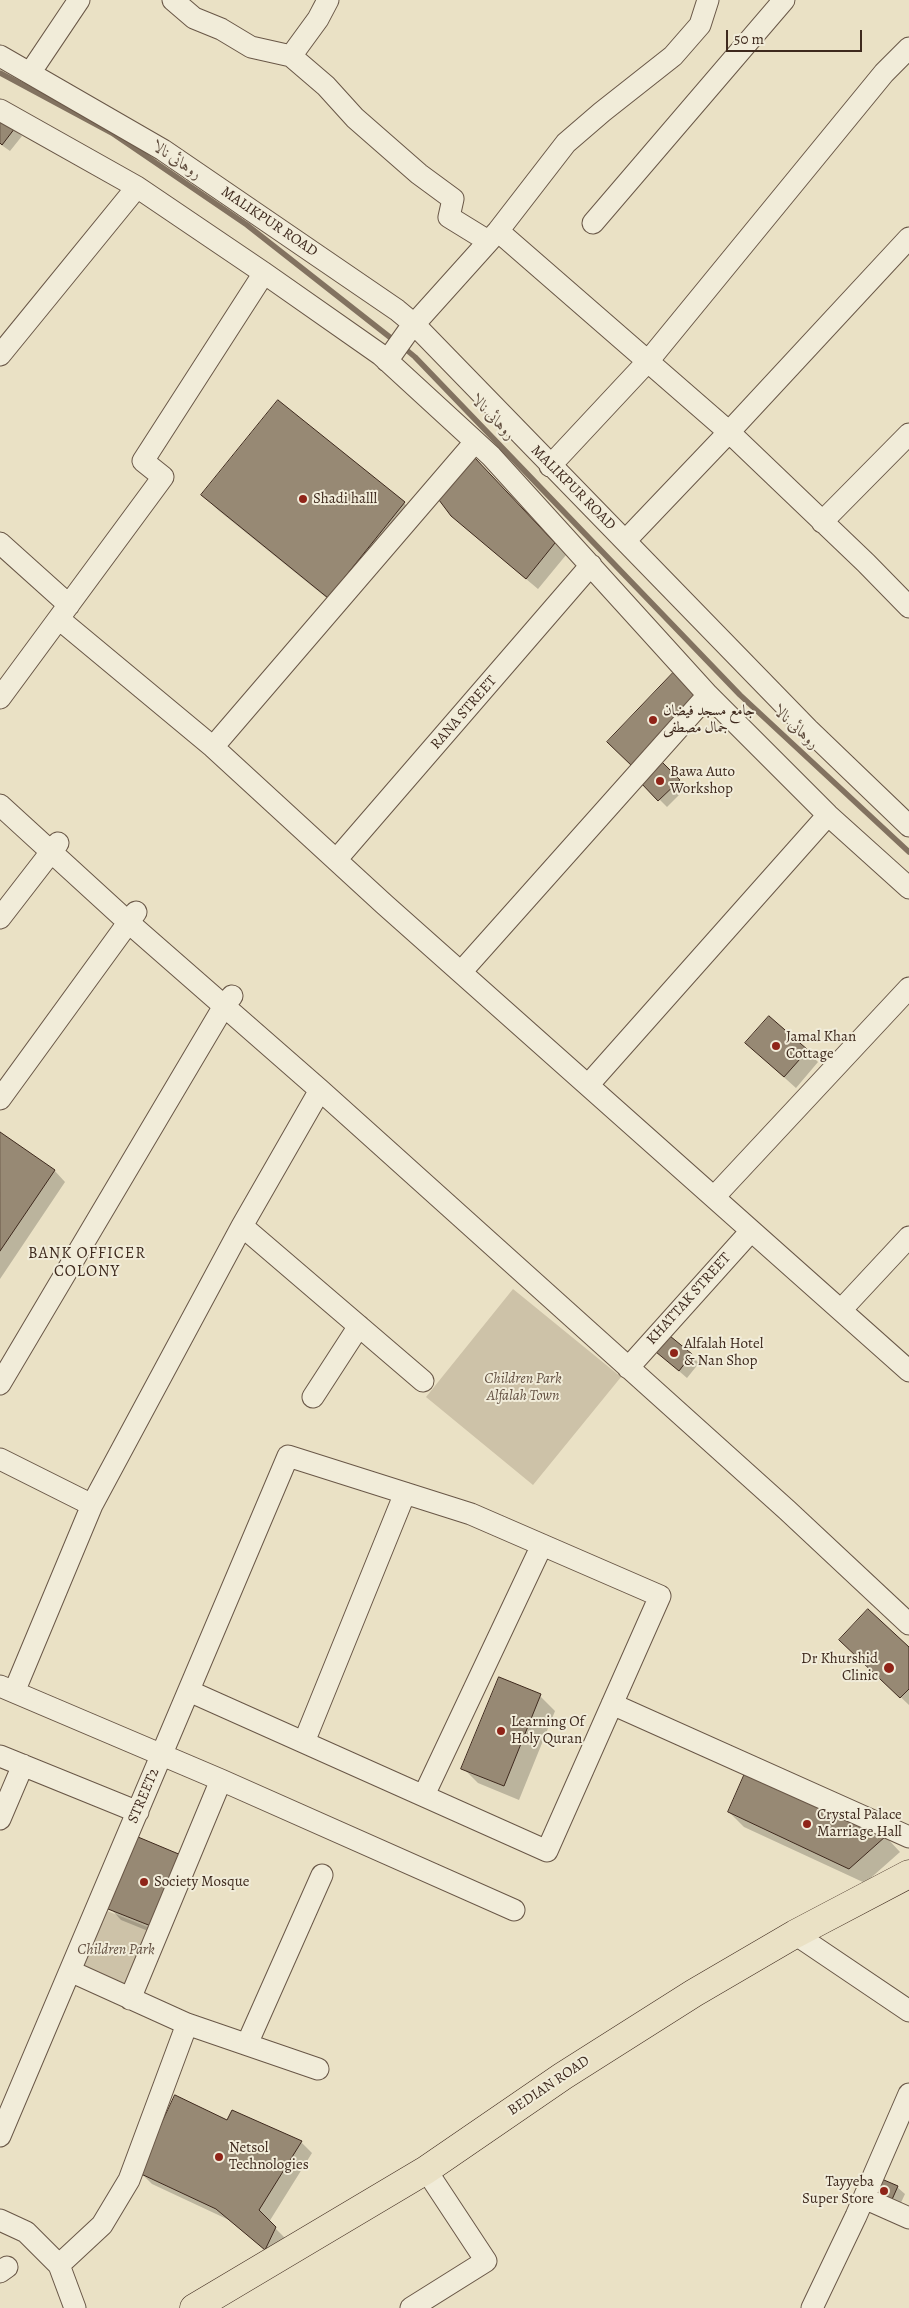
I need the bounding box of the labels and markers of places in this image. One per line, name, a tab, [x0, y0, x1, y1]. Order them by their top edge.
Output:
place label: Shadi halll	[313, 490, 377, 508]
marker: Shadi halll	[297, 493, 309, 505]
place label: جامع مسجد فیضان جمال مصطفی	[663, 702, 755, 737]
marker: جامع مسجد فیضان جمال مصطفی	[647, 714, 659, 726]
place label: Bawa Auto Workshop	[670, 763, 735, 798]
marker: Bawa Auto Workshop	[654, 775, 666, 787]
place label: Jamal Khan Cottage	[786, 1028, 856, 1063]
marker: Jamal Khan Cottage	[770, 1040, 782, 1052]
place label: Alfalah Hotel & Nan Shop	[684, 1335, 763, 1370]
marker: Alfalah Hotel & Nan Shop	[668, 1347, 680, 1359]
place label: Dr Khurshid Clinic	[801, 1650, 878, 1685]
marker: Dr Khurshid Clinic	[882, 1661, 896, 1675]
place label: Learning Of Holy Quran	[511, 1713, 585, 1748]
marker: Learning Of Holy Quran	[495, 1725, 507, 1737]
place label: Crystal Palace Marriage Hall	[817, 1806, 902, 1841]
marker: Crystal Palace Marriage Hall	[801, 1818, 813, 1830]
place label: Society Mosque	[154, 1873, 250, 1891]
marker: Society Mosque	[138, 1876, 150, 1888]
place label: Netsol Technologies	[229, 2139, 309, 2174]
marker: Netsol Technologies	[213, 2151, 225, 2163]
place label: Tayyeba Super Store	[802, 2173, 874, 2208]
marker: Tayyeba Super Store	[878, 2185, 890, 2197]

